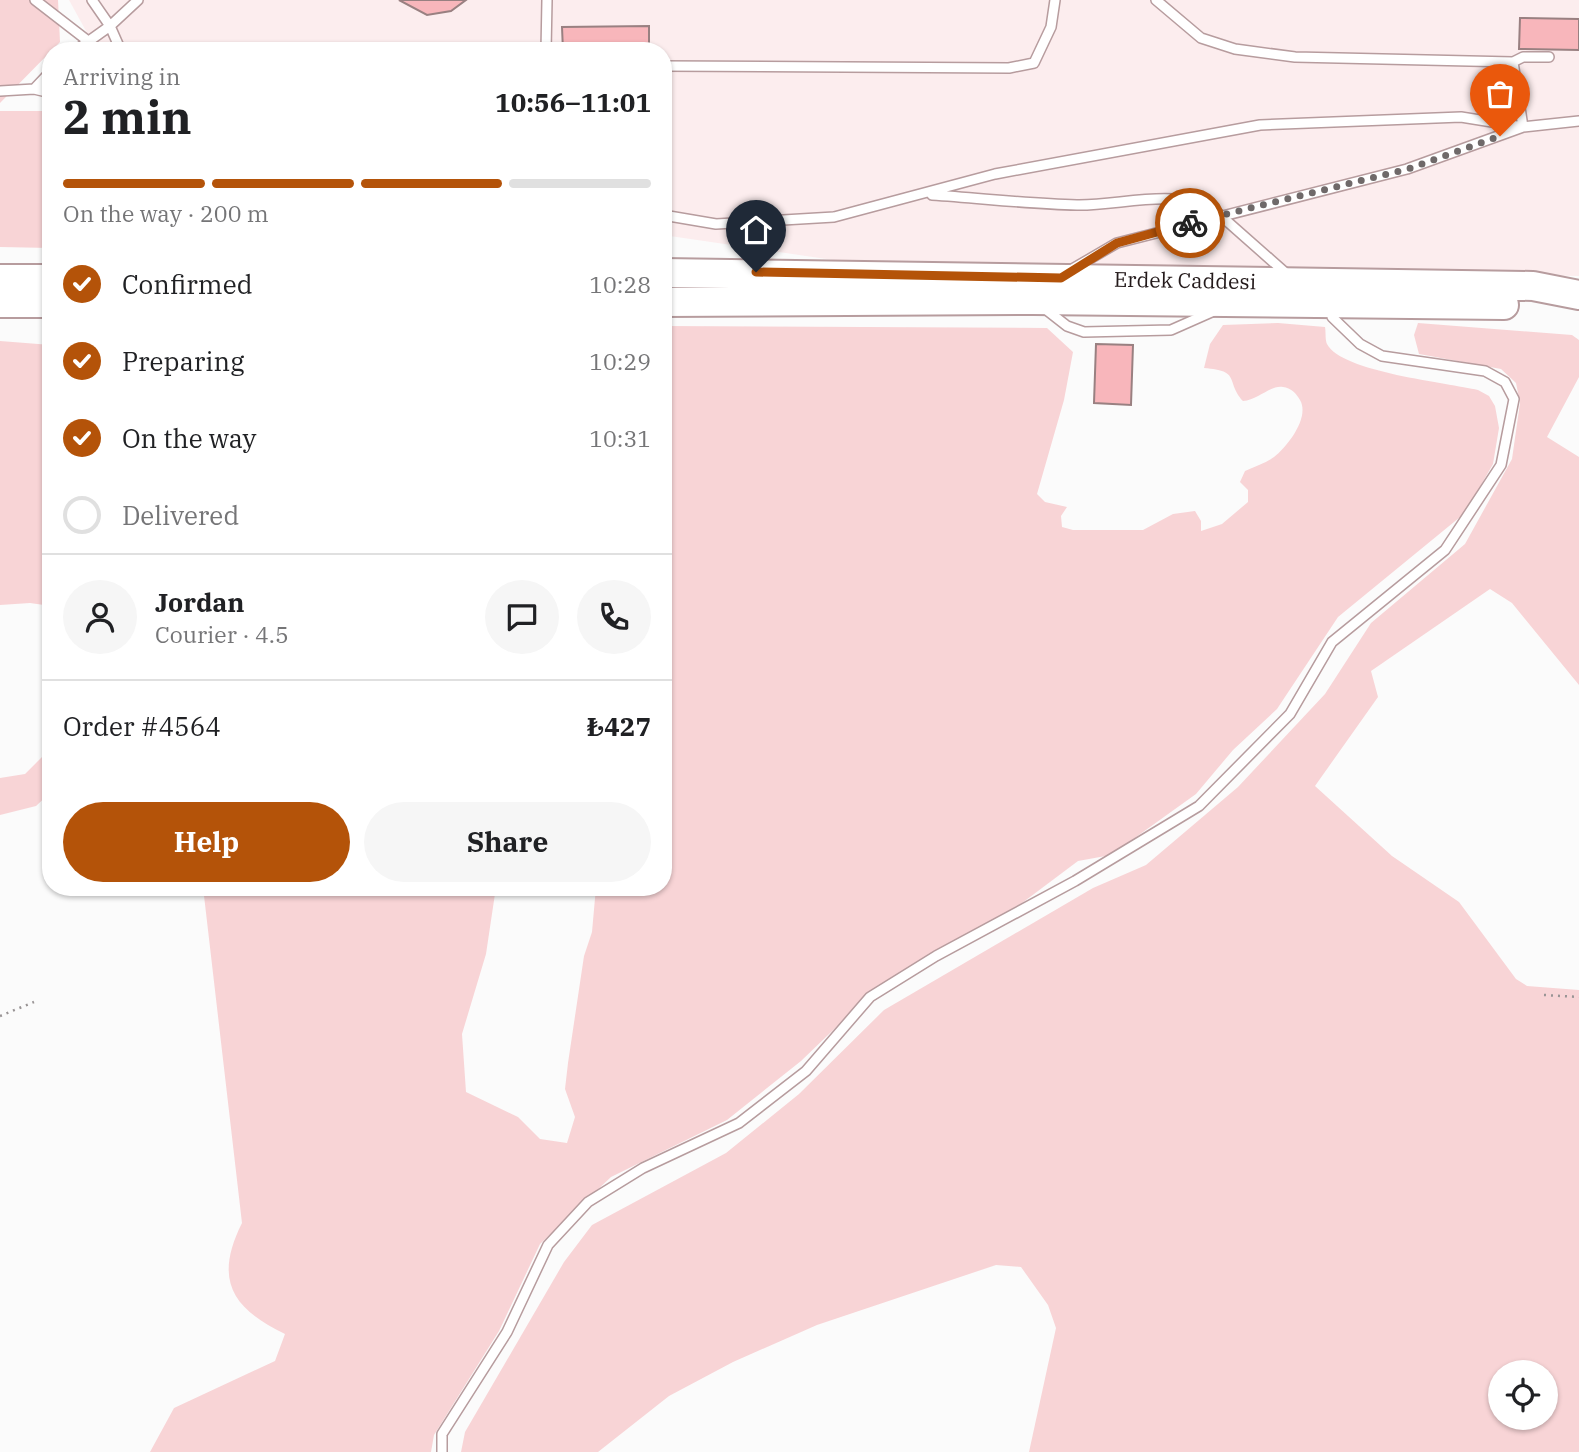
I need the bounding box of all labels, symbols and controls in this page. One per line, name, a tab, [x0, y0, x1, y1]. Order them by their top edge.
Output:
text: Arriving in	[63, 61, 180, 91]
pin	[1470, 64, 1530, 136]
icon: bag	[1481, 75, 1519, 113]
text: 10:56–11:01	[495, 85, 651, 119]
text: 2 min	[63, 87, 192, 147]
courier	[1155, 188, 1225, 258]
text: On the way · 200 m	[63, 198, 269, 228]
pin	[726, 200, 786, 272]
icon: bike	[1171, 204, 1209, 242]
icon: home	[737, 211, 775, 249]
icon: check	[63, 265, 101, 303]
street label: Erdek Caddesi	[1114, 265, 1256, 295]
text: Confirmed	[122, 267, 253, 301]
text: 10:28	[589, 269, 651, 299]
icon: check	[63, 342, 101, 380]
text: Preparing	[122, 344, 244, 378]
text: 10:29	[589, 346, 651, 376]
icon: check	[63, 419, 101, 457]
text: On the way	[122, 421, 256, 455]
text: 10:31	[589, 423, 651, 453]
text: Delivered	[122, 498, 239, 532]
button: person	[63, 580, 137, 654]
button: chat	[485, 580, 559, 654]
button: phone	[577, 580, 651, 654]
text: Jordan	[155, 585, 245, 619]
text: Courier · 4.5	[155, 619, 289, 649]
text: Order #4564	[63, 709, 221, 743]
text: ₺427	[587, 709, 651, 743]
button: Help	[63, 802, 350, 882]
button: Share	[364, 802, 651, 882]
map controls	[1488, 1360, 1558, 1430]
button: locate	[1488, 1360, 1558, 1430]

